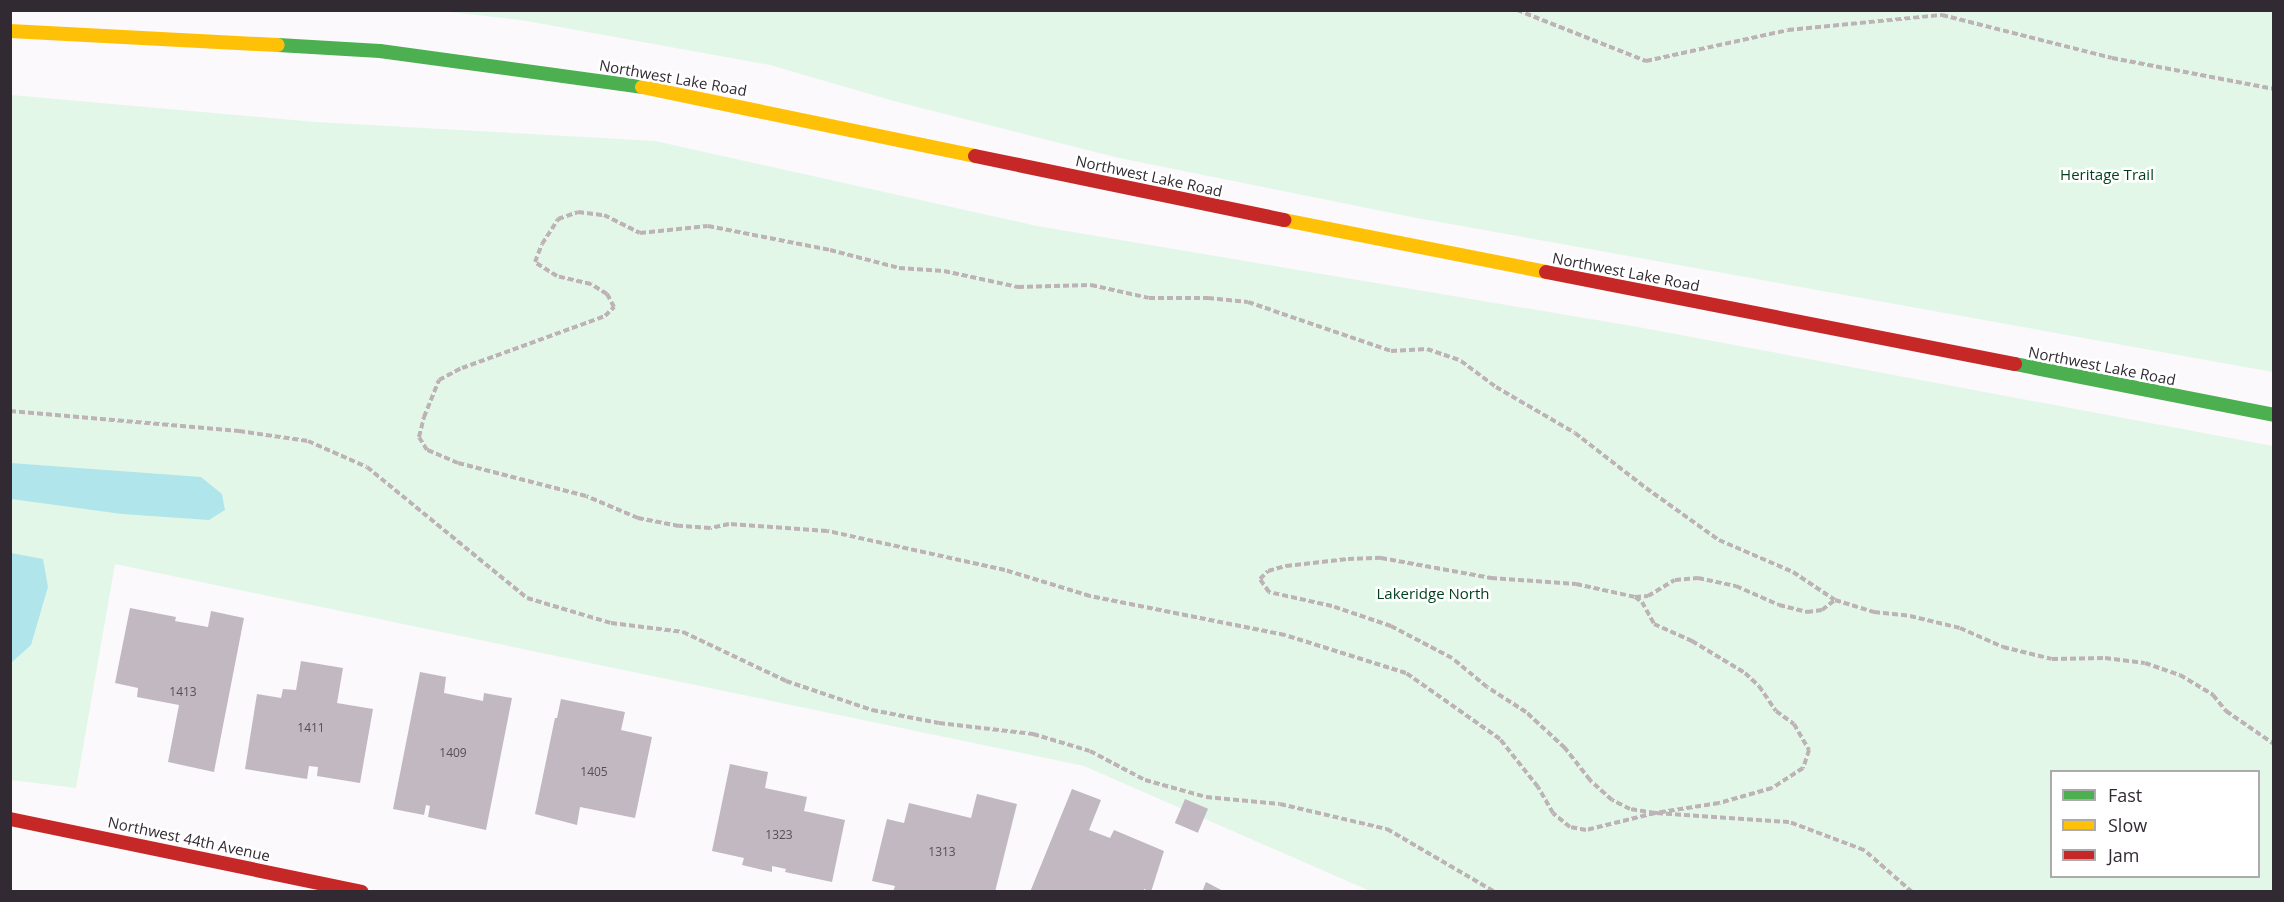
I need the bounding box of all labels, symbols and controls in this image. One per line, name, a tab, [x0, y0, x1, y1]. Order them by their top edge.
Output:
street label: Northwest Lake Road	[598, 56, 748, 100]
street label: Northwest Lake Road	[1074, 152, 1224, 200]
park label: Heritage Trail	[2060, 166, 2154, 184]
street label: Northwest Lake Road	[1551, 249, 1701, 295]
street label: Northwest Lake Road	[2027, 343, 2177, 389]
park label: Lakeridge North	[1376, 585, 1490, 603]
house number: 1413	[169, 685, 197, 699]
house number: 1411	[297, 721, 325, 735]
house number: 1409	[439, 746, 467, 760]
house number: 1405	[580, 765, 608, 779]
legend	[2050, 770, 2260, 878]
text: Fast	[2108, 783, 2142, 807]
street label: Northwest 44th Avenue	[106, 813, 272, 865]
text: Slow	[2108, 813, 2147, 837]
house number: 1323	[765, 828, 793, 842]
text: Jam	[2108, 843, 2140, 867]
house number: 1313	[928, 845, 956, 859]

